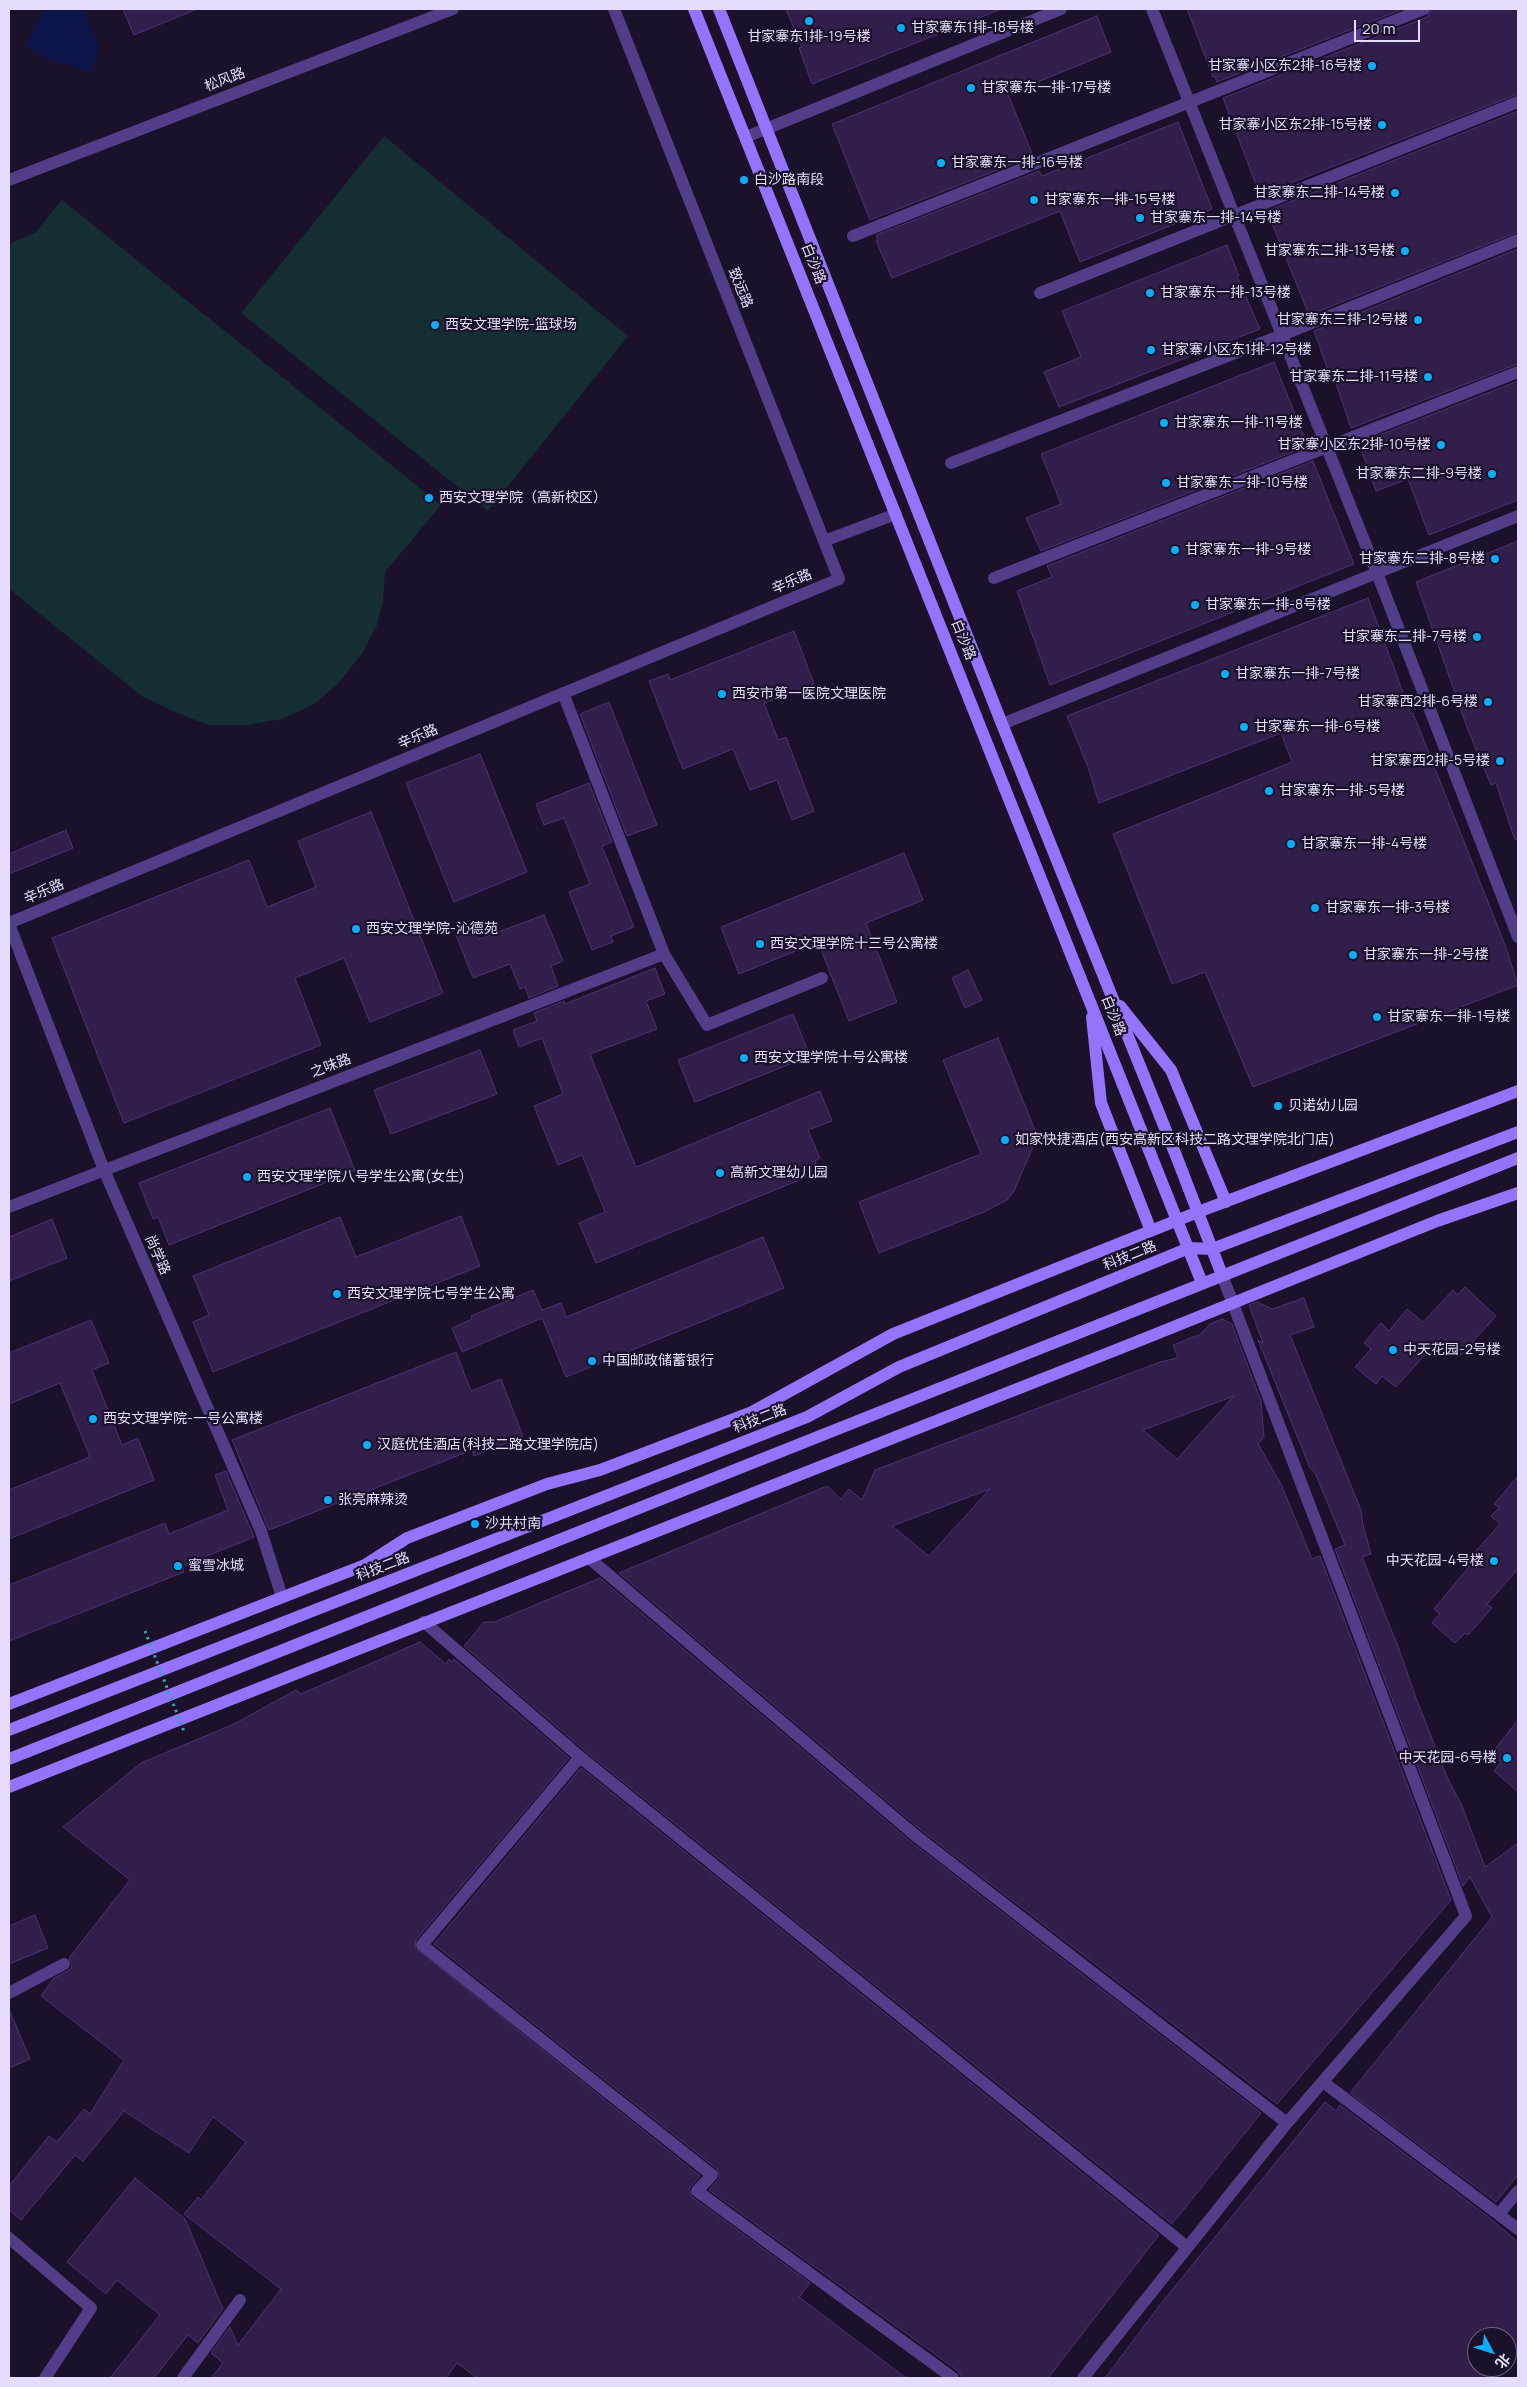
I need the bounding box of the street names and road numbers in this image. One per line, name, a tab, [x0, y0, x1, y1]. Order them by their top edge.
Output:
street label: 松风路	[202, 65, 248, 95]
street label: 白沙路	[797, 241, 829, 287]
street label: 致远路	[724, 265, 756, 311]
street label: 辛乐路	[769, 566, 815, 598]
street label: 白沙路	[947, 617, 979, 663]
street label: 辛乐路	[395, 721, 441, 753]
street label: 辛乐路	[21, 876, 67, 908]
street label: 白沙路	[1097, 993, 1129, 1039]
street label: 之味路	[308, 1051, 354, 1081]
street label: 尚学路	[141, 1232, 173, 1278]
street label: 科技二路	[1101, 1238, 1159, 1274]
street label: 科技二路	[731, 1401, 789, 1437]
street label: 科技二路	[354, 1549, 412, 1585]

